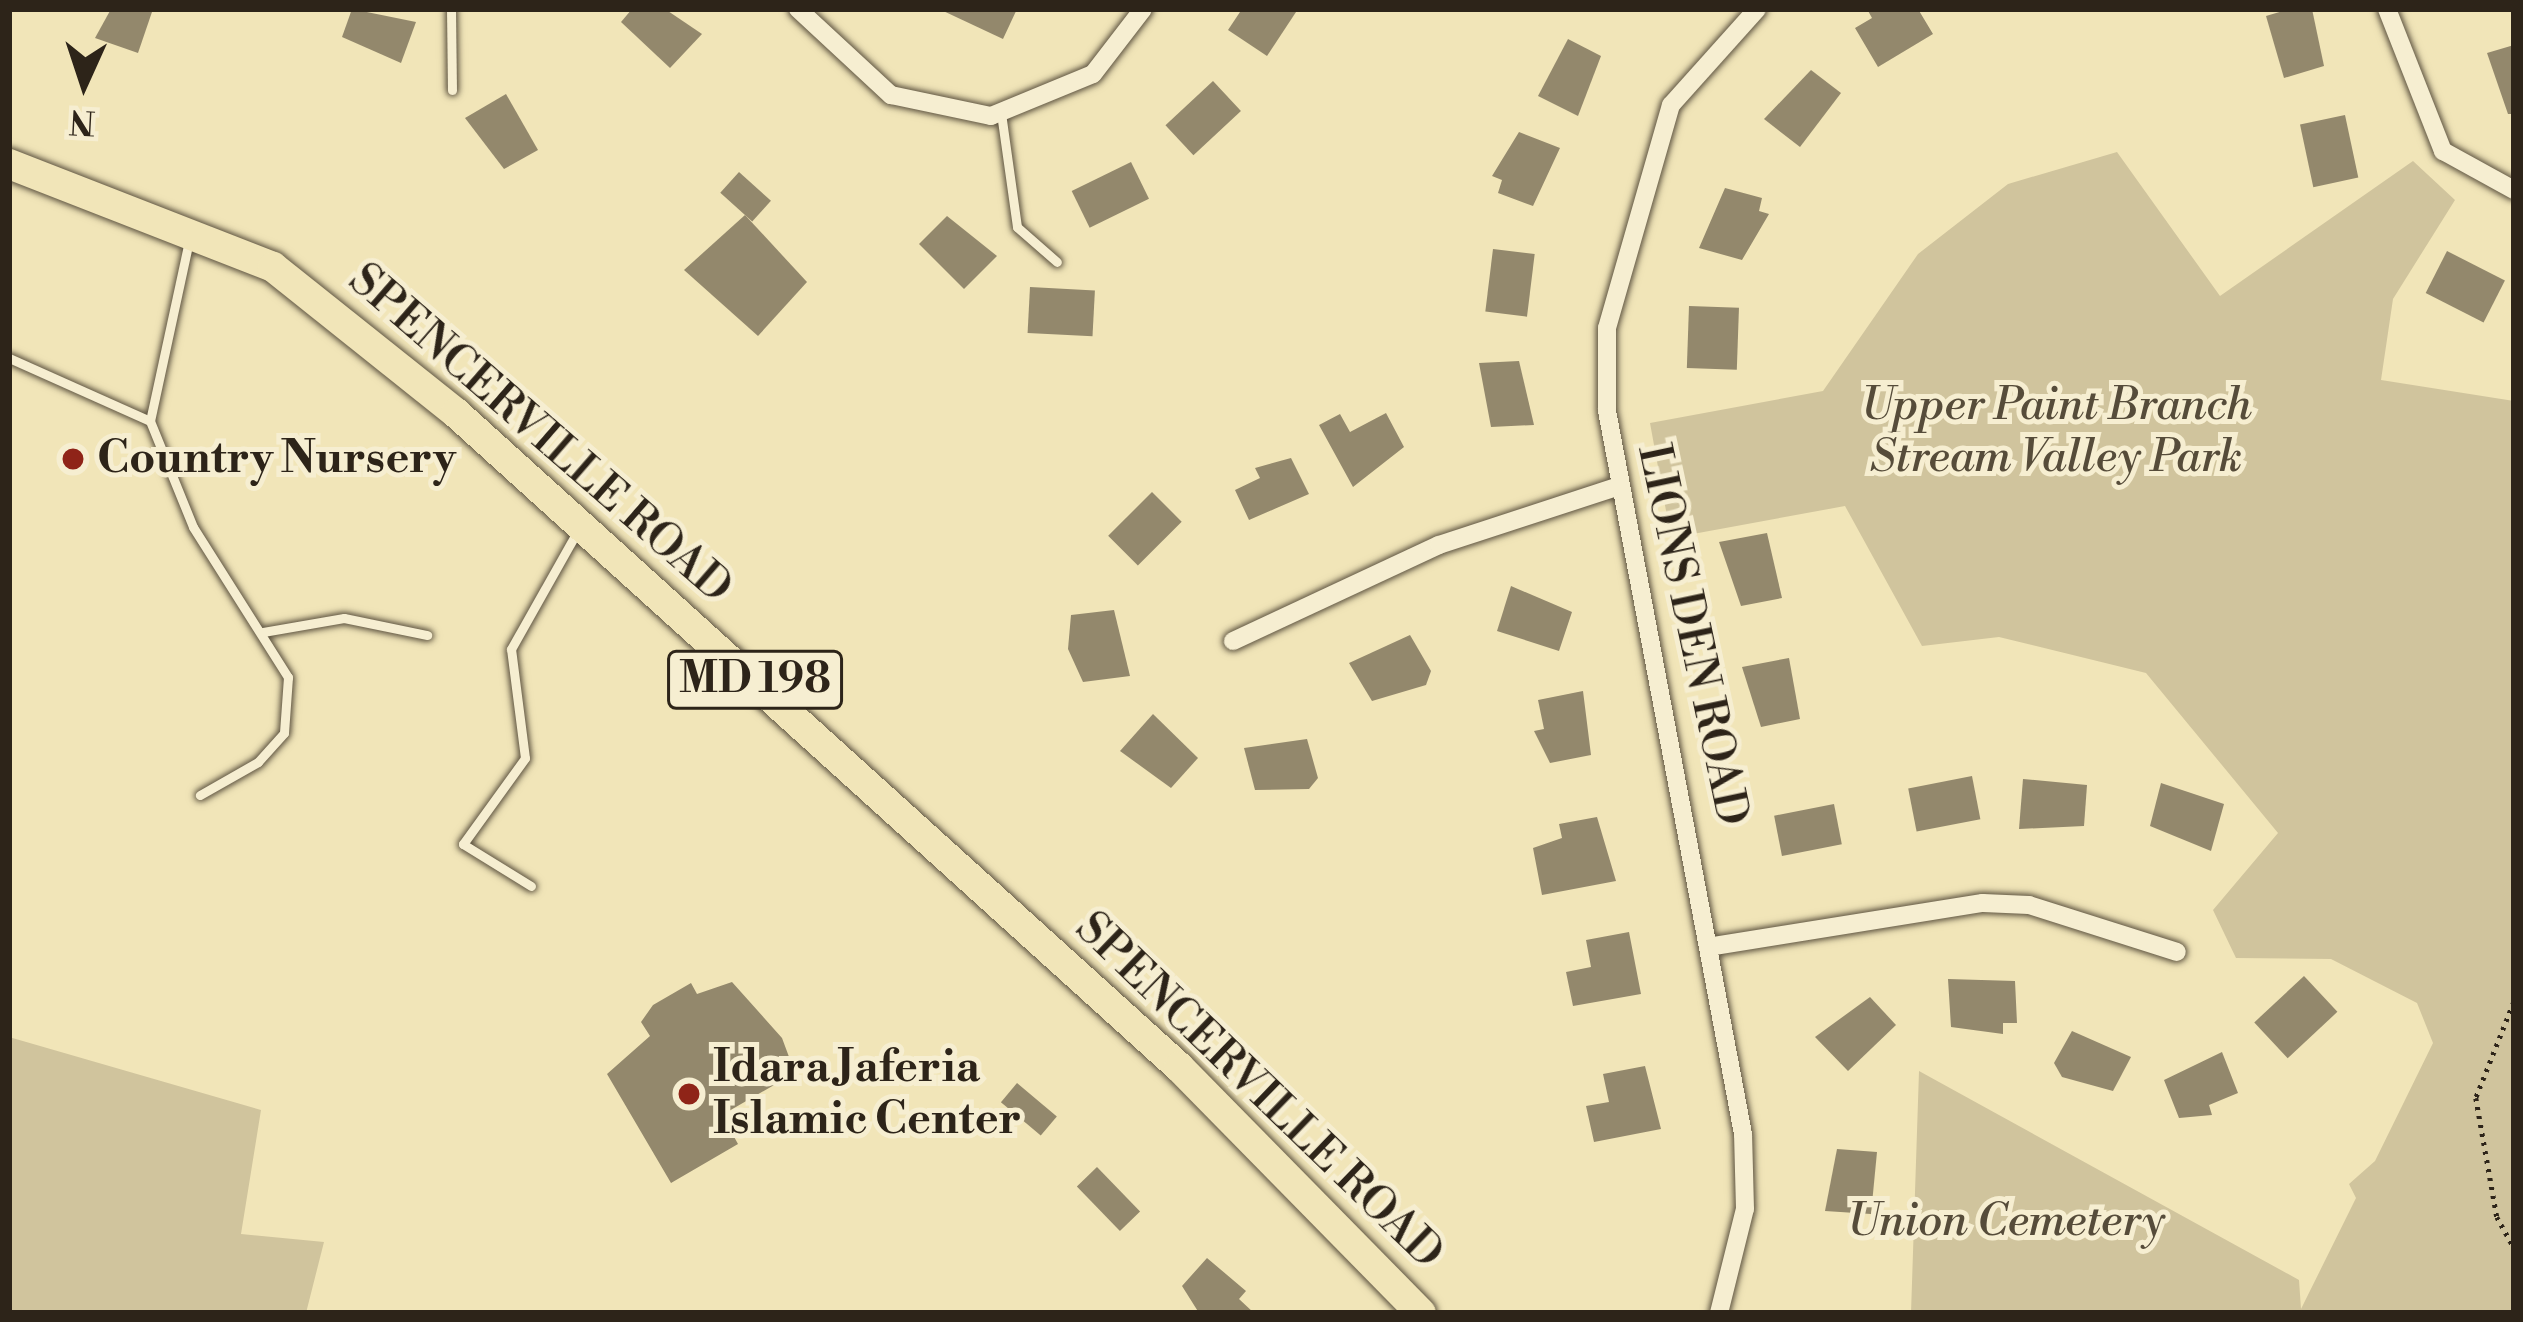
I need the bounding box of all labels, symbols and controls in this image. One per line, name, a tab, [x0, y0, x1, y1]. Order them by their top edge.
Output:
north arrow	[24, 24, 144, 144]
text: N	[68, 99, 96, 142]
street label: SPENCERVILLE ROAD	[337, 253, 743, 615]
park label: Upper Paint Branch Stream Valley Park	[1861, 379, 2251, 485]
place label: Country Nursery	[97, 432, 456, 486]
street label: LIONS DEN ROAD	[1625, 440, 1759, 830]
marker: Country Nursery	[60, 446, 86, 472]
road number: MD 198	[665, 644, 845, 716]
street label: SPENCERVILLE ROAD	[1064, 901, 1454, 1281]
place label: Idara Jaferia Islamic Center	[713, 1041, 1021, 1147]
marker: Idara Jaferia Islamic Center	[676, 1081, 702, 1107]
park label: Union Cemetery	[1847, 1195, 2165, 1249]

